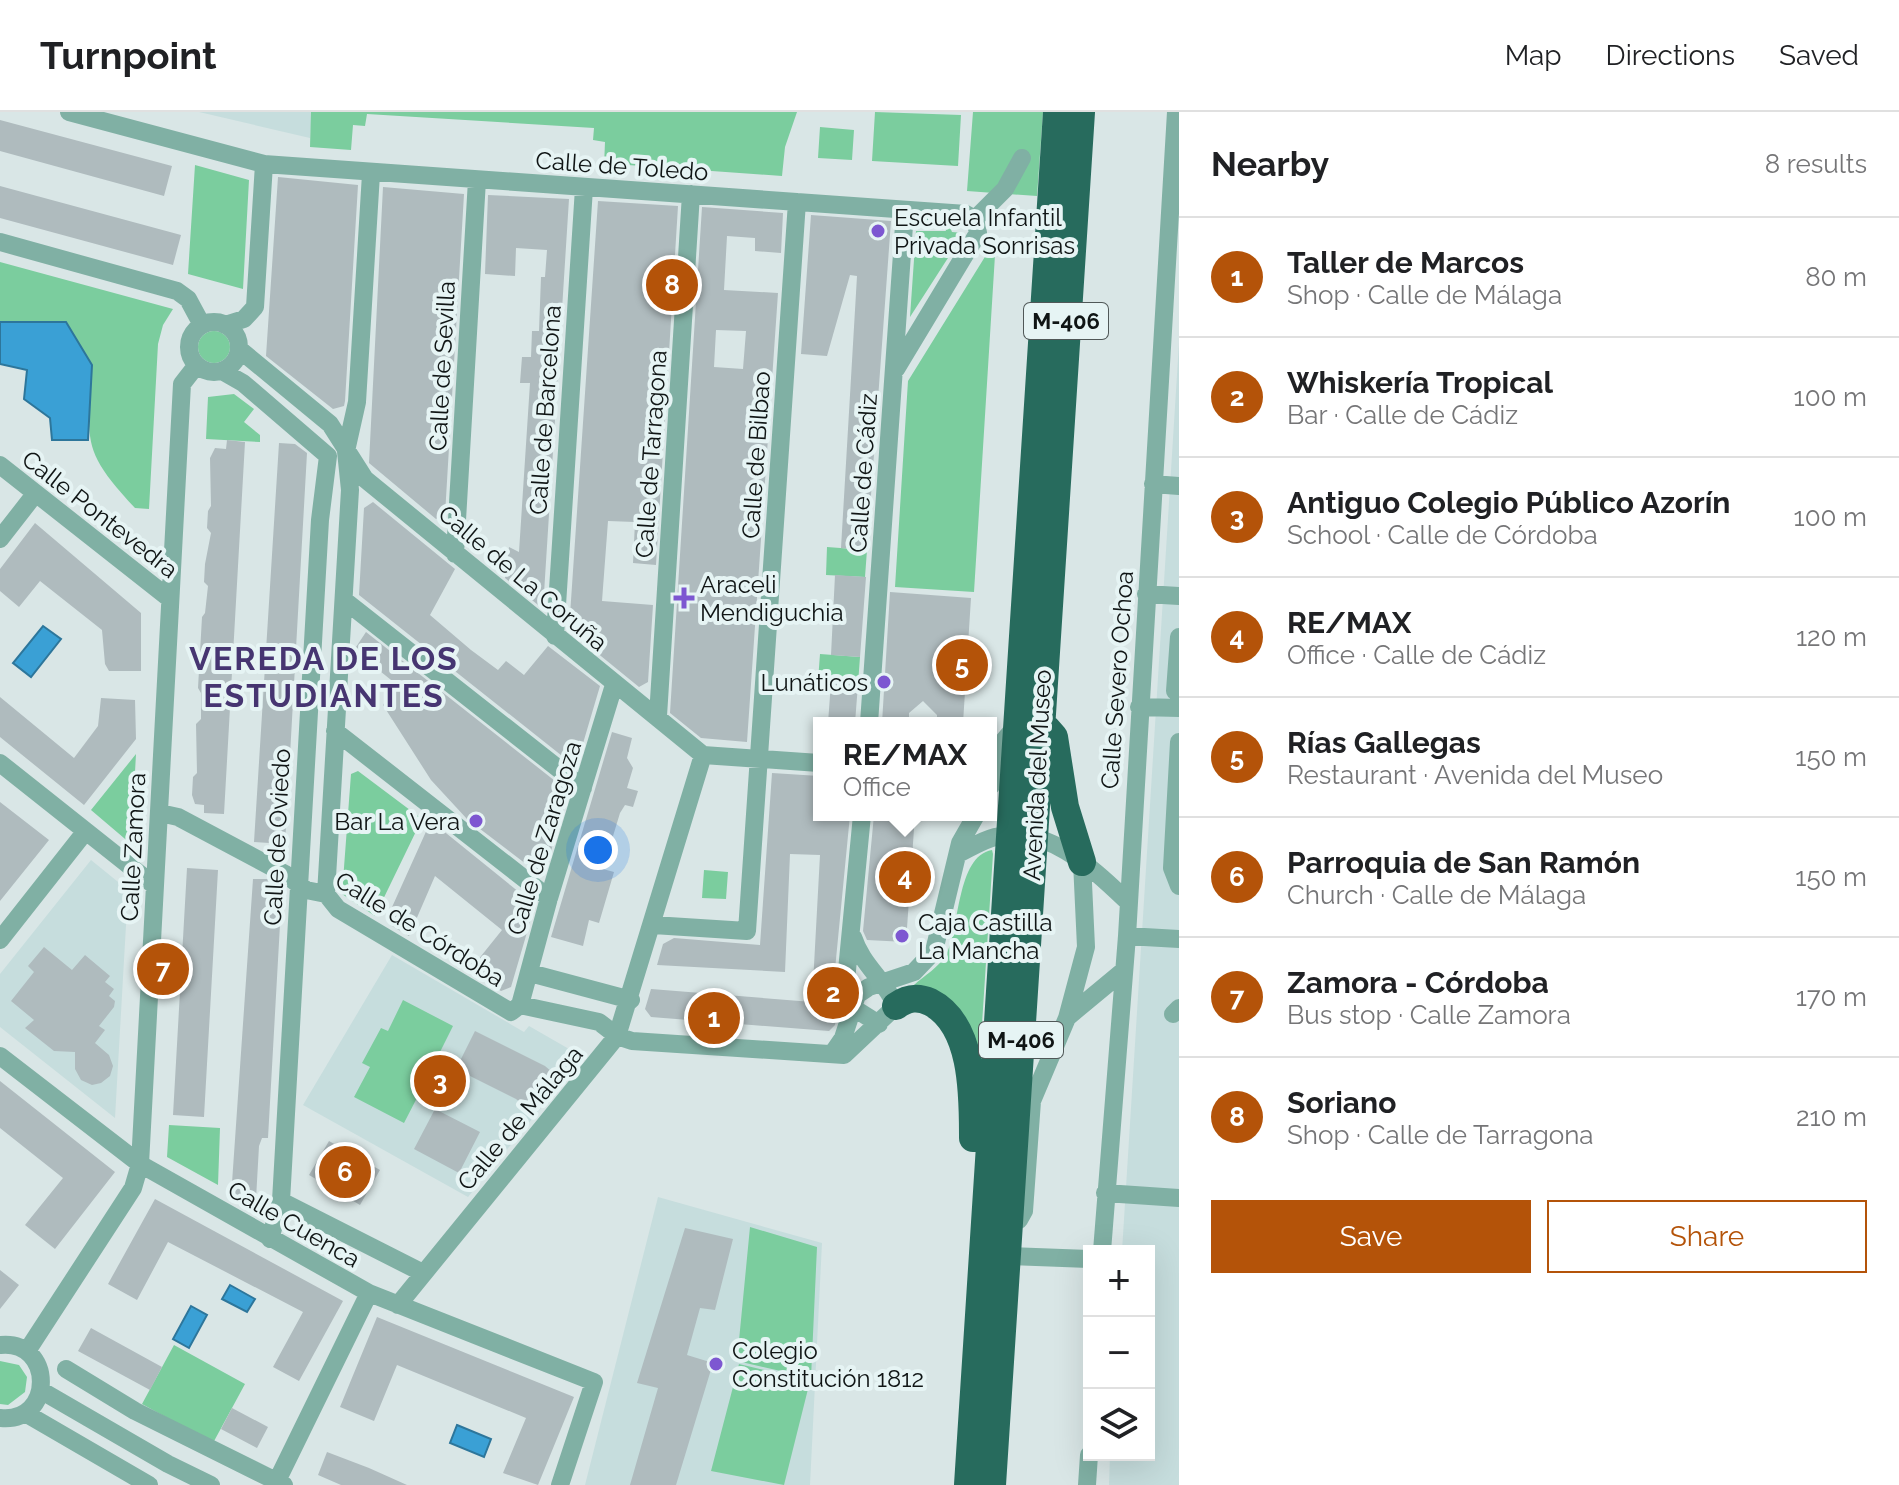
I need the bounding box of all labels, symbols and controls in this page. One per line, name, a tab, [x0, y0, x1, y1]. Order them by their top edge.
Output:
text: Turnpoint	[40, 33, 217, 78]
text: Map	[1505, 39, 1562, 72]
text: Directions	[1606, 39, 1735, 72]
text: Saved	[1779, 39, 1859, 72]
text: Nearby	[1211, 144, 1329, 184]
street label: Calle de Toledo	[535, 145, 709, 187]
text: 8 results	[1765, 149, 1867, 179]
place label: Escuela Infantil Privada Sonrisas	[894, 203, 1075, 260]
marker: Escuela Infantil Privada Sonrisas	[869, 222, 887, 240]
text: Taller de Marcos	[1287, 245, 1524, 280]
pin: 8	[646, 255, 698, 315]
text: 1	[1231, 262, 1243, 292]
text: 80 m	[1805, 262, 1867, 292]
street label: Calle de Sevilla	[423, 280, 461, 452]
text: Shop · Calle de Málaga	[1287, 280, 1562, 310]
road number: M-406	[1024, 303, 1108, 339]
street label: Calle de Barcelona	[523, 304, 567, 516]
street label: Calle de Tarragona	[629, 349, 673, 559]
text: Whiskería Tropical	[1287, 365, 1553, 400]
street label: Calle de Bilbao	[736, 370, 776, 540]
text: 2	[1230, 382, 1244, 412]
text: 100 m	[1794, 382, 1867, 412]
street label: Calle de Cádiz	[843, 392, 883, 554]
text: Bar · Calle de Cádiz	[1287, 400, 1518, 430]
street label: Calle Pontevedra	[16, 444, 184, 584]
text: Antiguo Colegio Público Azorín	[1287, 485, 1730, 520]
street label: Calle de La Coruña	[433, 499, 613, 657]
text: 3	[1230, 502, 1244, 532]
text: 100 m	[1794, 502, 1867, 532]
text: School · Calle de Córdoba	[1287, 520, 1598, 550]
place label: Araceli Mendiguchia	[700, 570, 844, 627]
street label: Calle Severo Ochoa	[1095, 570, 1139, 790]
marker: Araceli Mendiguchia	[675, 589, 693, 607]
text: RE/MAX	[1287, 605, 1411, 640]
text: 4	[1230, 622, 1244, 652]
text: 120 m	[1796, 622, 1867, 652]
pin: 5	[936, 635, 988, 695]
district label: VEREDA DE LOS ESTUDIANTES	[189, 640, 459, 714]
text: Office · Calle de Cádiz	[1287, 640, 1546, 670]
place label: Lunáticos	[761, 668, 868, 697]
street label: Avenida del Museo	[1017, 669, 1057, 881]
marker: Lunáticos	[875, 673, 893, 691]
popup	[813, 717, 997, 821]
text: Rías Gallegas	[1287, 725, 1481, 760]
text: RE/MAX	[843, 737, 967, 772]
street label: Calle de Zaragoza	[501, 738, 587, 938]
text: 5	[1230, 742, 1244, 772]
text: 150 m	[1795, 742, 1867, 772]
street label: Calle de Oviedo	[258, 748, 296, 926]
text: Restaurant · Avenida del Museo	[1287, 760, 1663, 790]
street label: Calle Zamora	[115, 772, 151, 922]
text: Office	[843, 772, 911, 802]
place label: Bar La Vera	[334, 807, 460, 836]
marker: Bar La Vera	[467, 812, 485, 830]
your location	[578, 830, 618, 870]
text: Parroquia de San Ramón	[1287, 845, 1640, 880]
pin: 4	[879, 847, 931, 907]
text: 6	[1229, 862, 1245, 892]
text: 150 m	[1795, 862, 1867, 892]
street label: Calle de Córdoba	[330, 865, 510, 993]
text: Church · Calle de Málaga	[1287, 880, 1586, 910]
place label: Caja Castilla La Mancha	[918, 908, 1053, 965]
marker: Caja Castilla La Mancha	[893, 927, 911, 945]
pin: 7	[137, 939, 189, 999]
pin: 2	[807, 963, 859, 1023]
text: Zamora - Córdoba	[1287, 965, 1549, 1000]
text: 7	[1230, 982, 1244, 1012]
text: 170 m	[1796, 982, 1867, 1012]
pin: 1	[688, 988, 740, 1048]
text: Bus stop · Calle Zamora	[1287, 1000, 1571, 1030]
road number: M-406	[979, 1022, 1063, 1058]
street label: Calle de Málaga	[451, 1040, 589, 1196]
pin: 3	[414, 1051, 466, 1111]
text: Soriano	[1287, 1085, 1396, 1120]
text: 8	[1229, 1102, 1245, 1132]
text: 210 m	[1796, 1102, 1867, 1132]
text: Shop · Calle de Tarragona	[1287, 1120, 1594, 1150]
pin: 6	[319, 1142, 371, 1202]
street label: Calle Cuenca	[223, 1174, 365, 1274]
button: Save	[1211, 1200, 1531, 1273]
button: Share	[1547, 1200, 1867, 1273]
map controls	[1083, 1245, 1155, 1461]
button: +	[1083, 1245, 1155, 1317]
button: −	[1083, 1317, 1155, 1389]
place label: Colegio Constitución 1812	[732, 1336, 924, 1393]
marker: Colegio Constitución 1812	[707, 1355, 725, 1373]
button: layers	[1083, 1389, 1155, 1461]

